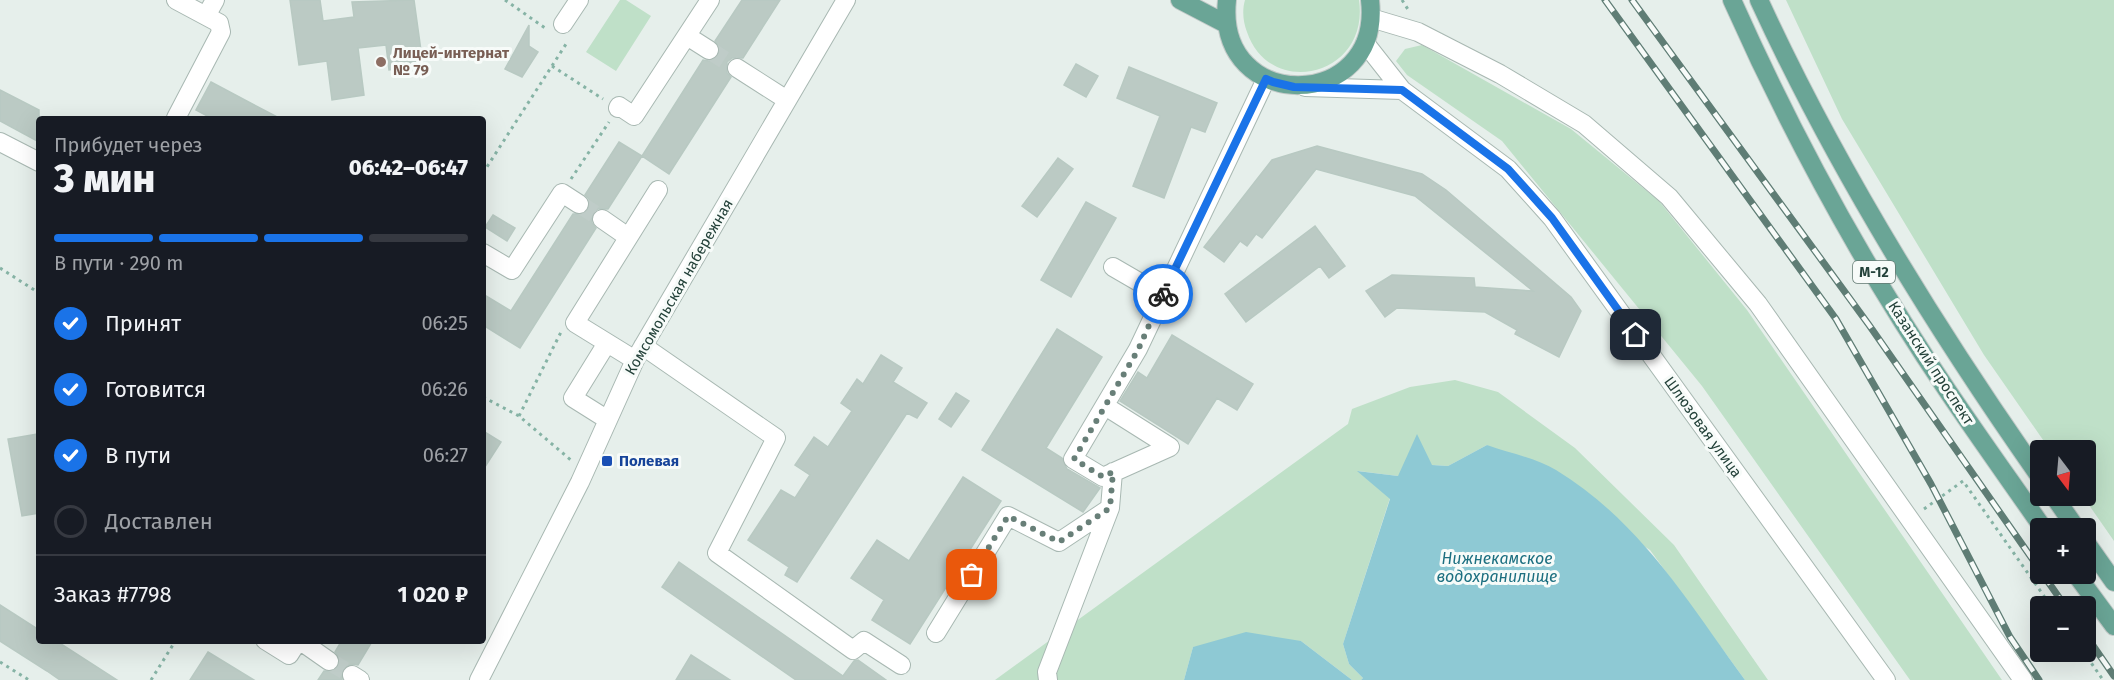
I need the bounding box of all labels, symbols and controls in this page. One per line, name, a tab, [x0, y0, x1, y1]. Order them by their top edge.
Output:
place label: Лицей-интернат № 79	[393, 44, 510, 79]
marker: Лицей-интернат № 79	[374, 55, 388, 69]
text: Прибудет через	[54, 133, 203, 157]
text: 06:42–06:47	[349, 154, 468, 181]
text: 3 мин	[54, 156, 155, 202]
street label: Комсомольская набережная	[621, 196, 737, 378]
text: В пути · 290 m	[54, 251, 183, 275]
road number: М-12	[1853, 261, 1895, 283]
courier	[1133, 264, 1193, 324]
icon: bike	[1147, 278, 1180, 311]
street label: Казанский проспект	[1884, 298, 1978, 428]
icon: check	[54, 307, 87, 340]
pin	[1610, 309, 1661, 360]
text: Принят	[105, 310, 181, 337]
text: 06:25	[421, 311, 468, 335]
icon: home	[1619, 318, 1652, 351]
icon: check	[54, 373, 87, 406]
street label: Шлюзовая улица	[1660, 373, 1746, 481]
text: Готовится	[105, 376, 206, 403]
text: 06:26	[421, 377, 468, 401]
icon: check	[54, 439, 87, 472]
north arrow	[2030, 440, 2096, 506]
map controls	[2030, 440, 2096, 662]
text: В пути	[105, 442, 171, 469]
text: 06:27	[423, 443, 468, 467]
place label: Полевая	[619, 452, 679, 470]
marker: Полевая	[600, 454, 614, 468]
text: Доставлен	[105, 508, 213, 535]
button: +	[2030, 518, 2096, 584]
pin	[946, 549, 997, 600]
water label: Нижнекамское водохранилище	[1437, 549, 1557, 586]
icon: bag	[955, 558, 988, 591]
text: Заказ #7798	[54, 581, 172, 608]
text: 1 020 ₽	[397, 581, 468, 608]
button: −	[2030, 596, 2096, 662]

